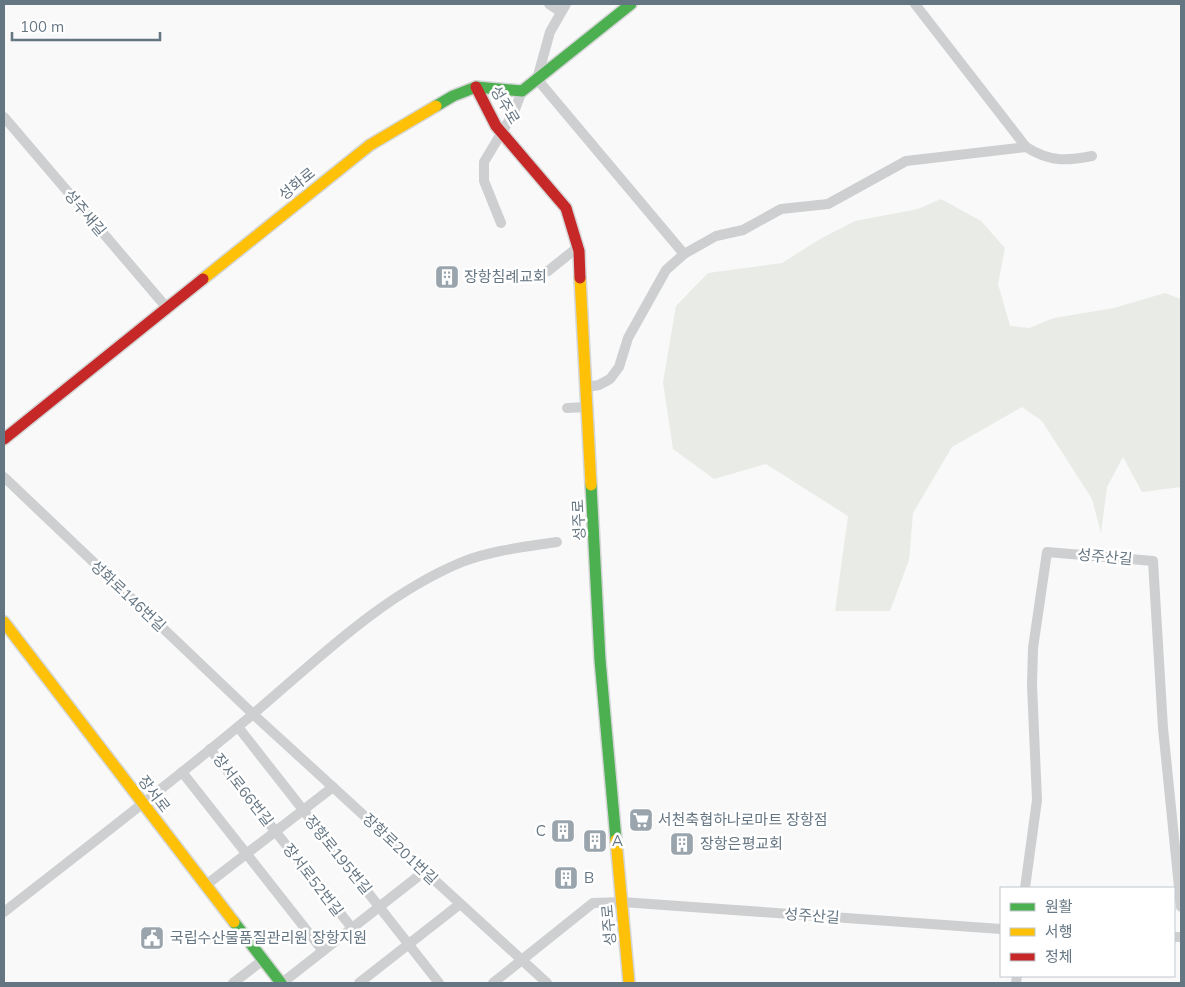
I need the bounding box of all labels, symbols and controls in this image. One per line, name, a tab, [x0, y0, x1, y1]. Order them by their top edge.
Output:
scale bar	[12, 10, 160, 42]
text: 100 m	[20, 17, 64, 36]
street label: 성주로	[487, 82, 524, 127]
street label: 성화로	[275, 163, 319, 204]
street label: 성주새길	[60, 185, 110, 240]
building icon: 장항침례교회	[434, 264, 460, 290]
place label: 장항침례교회	[464, 267, 547, 286]
street label: 성주로	[568, 499, 589, 541]
street label: 성주산길	[1077, 545, 1133, 568]
street label: 성화로146번길	[87, 556, 170, 635]
street label: 장서로66번길	[209, 750, 278, 830]
street label: 장서로	[134, 771, 174, 816]
supermarket icon: 서천축협하나로마트 장항점	[628, 807, 654, 833]
street label: 장항로201번길	[359, 809, 442, 888]
place label: 서천축협하나로마트 장항점	[658, 810, 828, 829]
street label: 장항로195번길	[301, 811, 376, 898]
building icon: C	[550, 818, 576, 844]
place label: C	[536, 821, 546, 840]
building icon: A	[582, 828, 608, 854]
place label: A	[612, 831, 623, 850]
building icon: 장항은평교회	[669, 831, 695, 857]
place label: 장항은평교회	[700, 834, 783, 853]
street label: 장서로52번길	[279, 840, 348, 920]
building icon: B	[553, 865, 579, 891]
place label: B	[584, 868, 594, 887]
legend	[1000, 887, 1175, 977]
text: 원활	[1045, 897, 1073, 916]
street label: 성주로	[597, 904, 620, 946]
street label: 성주산길	[784, 904, 840, 927]
text: 서행	[1045, 922, 1073, 941]
public building icon: 국립수산물품질관리원 장항지원	[139, 925, 165, 951]
place label: 국립수산물품질관리원 장항지원	[170, 928, 367, 947]
text: 정체	[1045, 947, 1073, 966]

